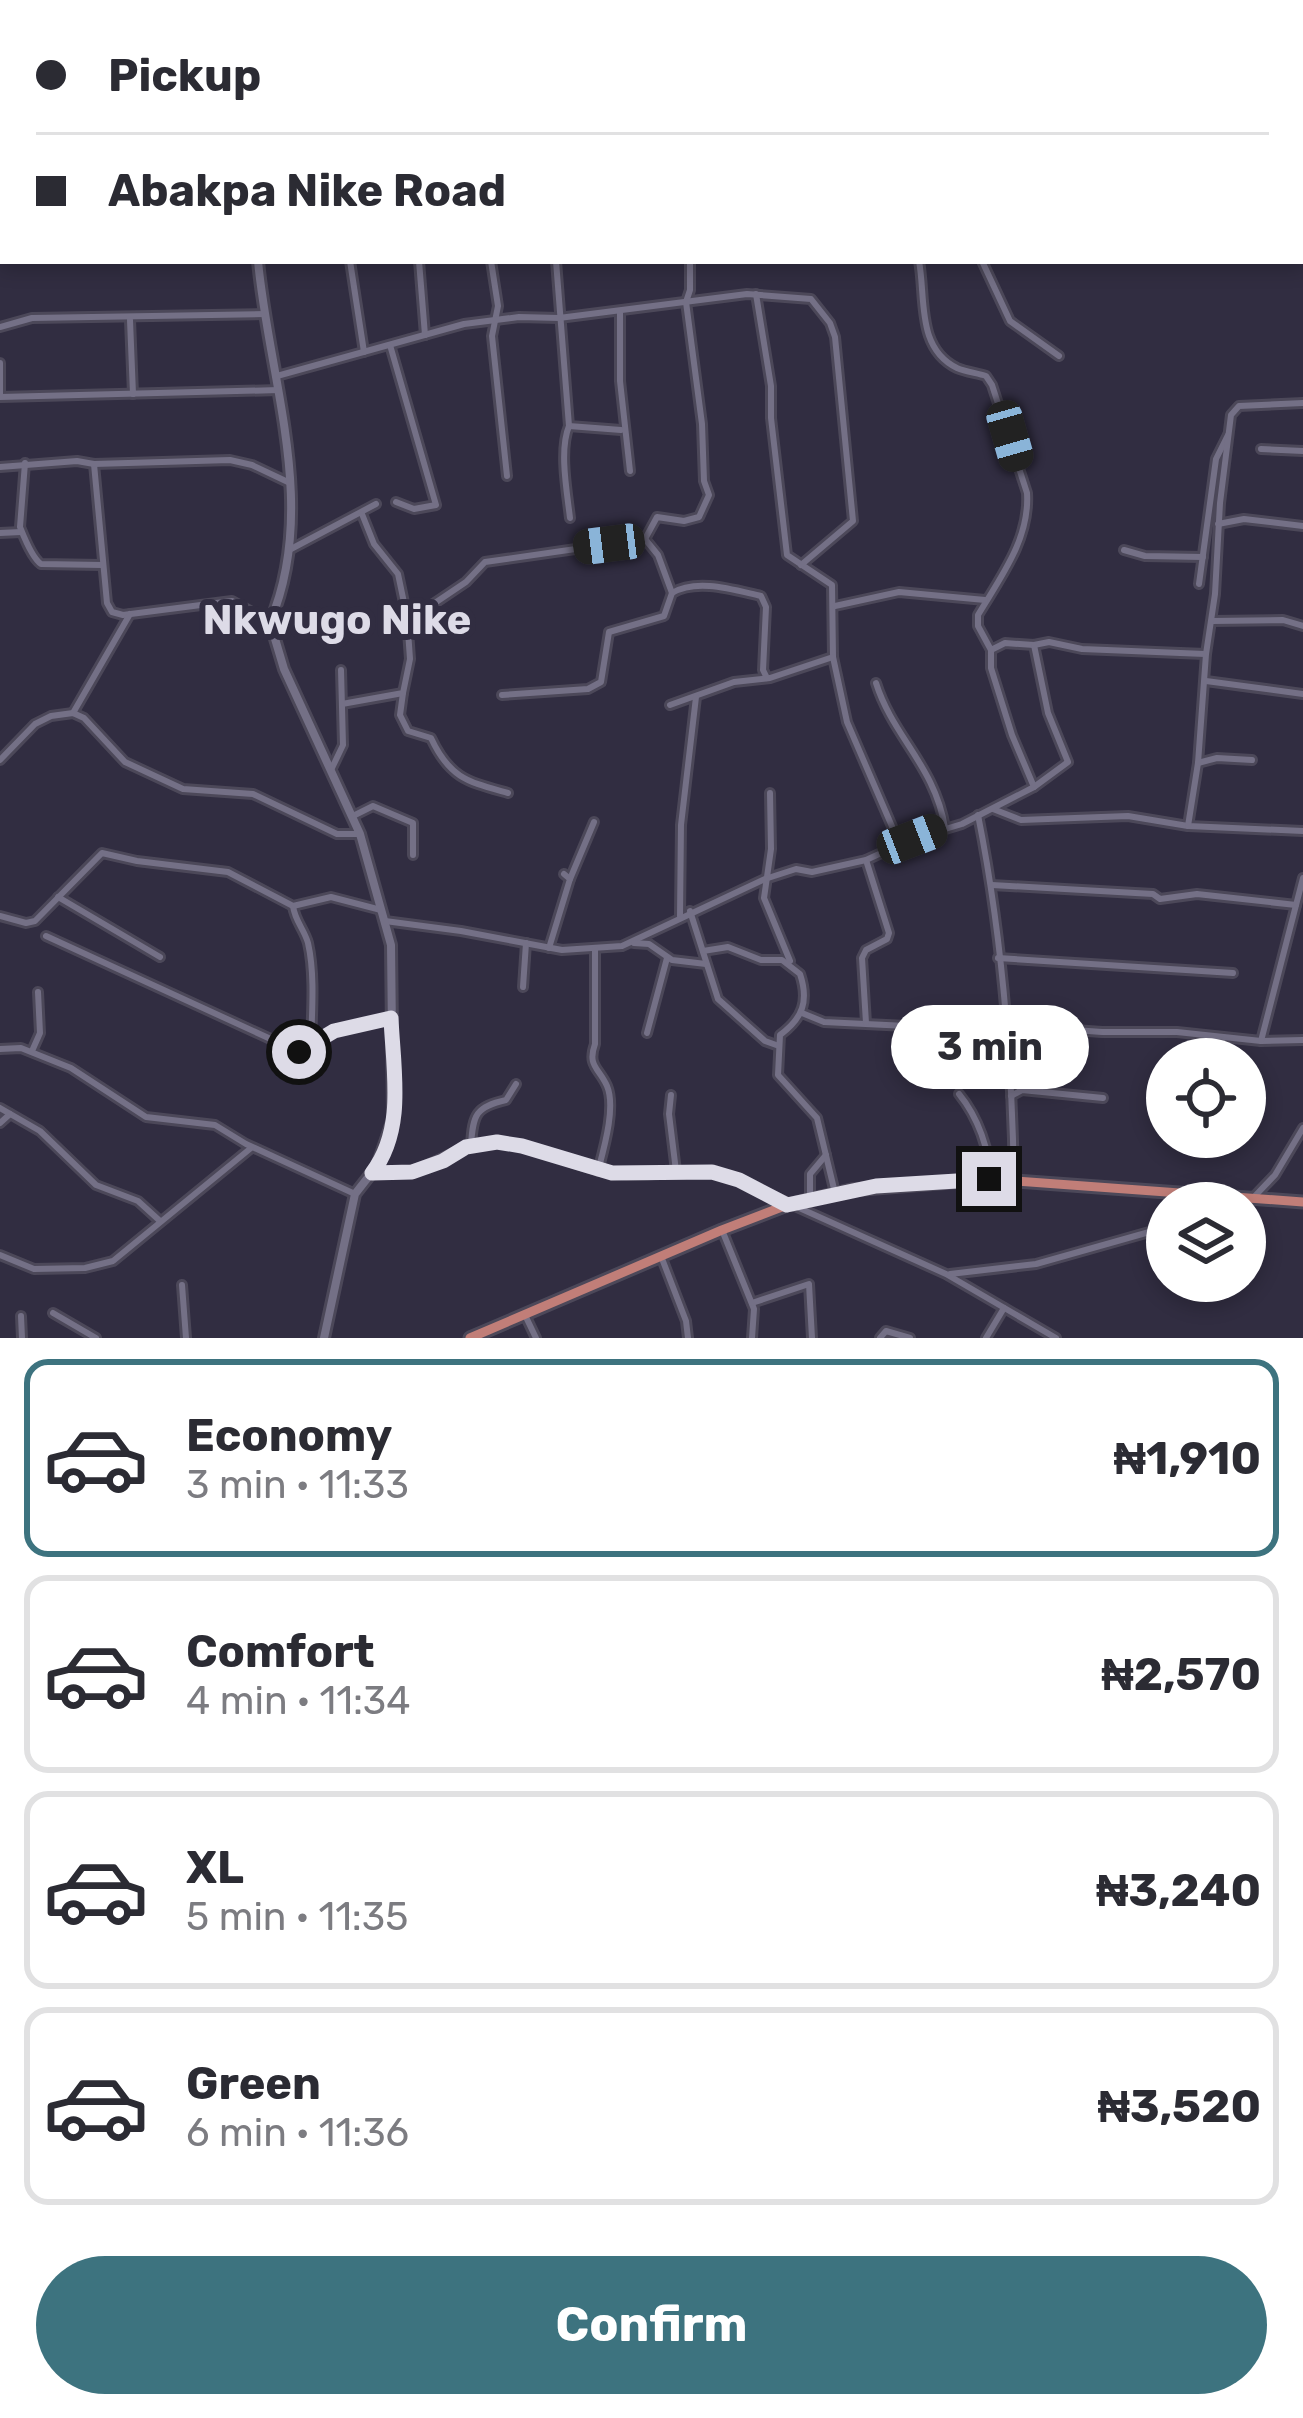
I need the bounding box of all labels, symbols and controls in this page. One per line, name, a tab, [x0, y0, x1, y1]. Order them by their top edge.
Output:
text: Pickup	[108, 49, 261, 102]
text: Abakpa Nike Road	[108, 164, 506, 217]
car	[983, 396, 1037, 476]
car	[571, 522, 647, 566]
district label: Nkwugo Nike	[203, 595, 471, 645]
car	[872, 809, 952, 869]
callout: 3 min	[890, 1005, 1088, 1089]
text: 3 min	[937, 1024, 1043, 1070]
route start	[272, 1025, 326, 1079]
map controls	[1146, 1038, 1266, 1302]
button: locate	[1146, 1038, 1266, 1158]
route end	[962, 1152, 1016, 1206]
button: layers	[1146, 1182, 1266, 1302]
icon: car	[42, 1404, 150, 1512]
text: Economy	[186, 1409, 392, 1462]
text: ₦1,910	[1114, 1432, 1261, 1485]
text: 3 min · 11:33	[186, 1462, 409, 1508]
icon: car	[42, 1620, 150, 1728]
text: Comfort	[186, 1625, 375, 1678]
text: ₦2,570	[1101, 1648, 1261, 1701]
text: 4 min · 11:34	[186, 1678, 411, 1724]
icon: car	[42, 1836, 150, 1944]
text: XL	[186, 1841, 244, 1894]
text: ₦3,240	[1096, 1864, 1261, 1917]
text: 5 min · 11:35	[186, 1894, 408, 1940]
icon: car	[42, 2052, 150, 2160]
text: Green	[186, 2057, 321, 2110]
text: ₦3,520	[1097, 2080, 1261, 2133]
text: 6 min · 11:36	[186, 2110, 409, 2156]
button: Confirm	[36, 2256, 1267, 2394]

